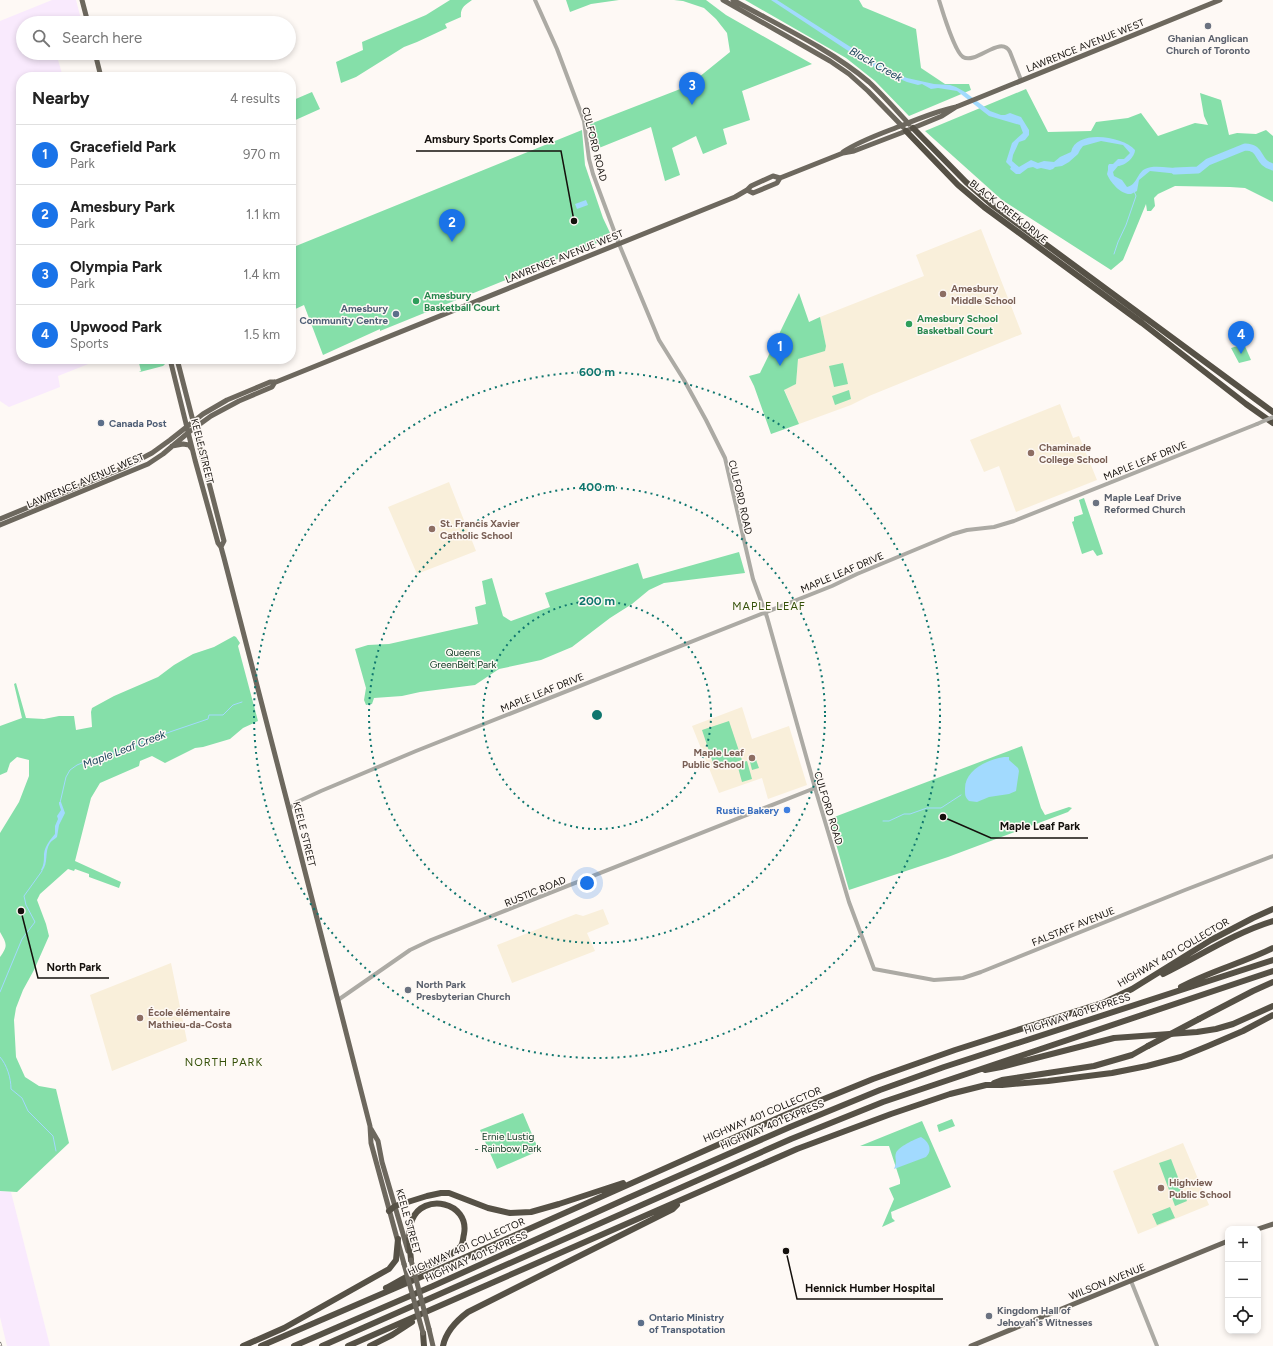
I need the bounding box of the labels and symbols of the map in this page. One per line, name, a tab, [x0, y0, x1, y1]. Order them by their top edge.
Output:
street label: LAWRENCE AVENUE WEST	[1024, 16, 1147, 75]
marker: Ghanian Anglican Church of Toronto	[1203, 21, 1213, 31]
place label: Ghanian Anglican Church of Toronto	[1166, 32, 1250, 57]
water label: Black Creek	[847, 45, 905, 85]
pin: 3	[679, 72, 705, 105]
street label: CULFORD ROAD	[579, 106, 610, 183]
callout: Amsbury Sports Complex	[416, 128, 561, 151]
text: Amsbury Sports Complex	[424, 133, 554, 146]
street label: BLACK CREEK DRIVE	[967, 177, 1051, 246]
pin: 2	[439, 209, 465, 242]
street label: LAWRENCE AVENUE WEST	[503, 227, 626, 286]
place label: Amesbury Middle School	[951, 282, 1016, 307]
place label: Amesbury Basketball Court	[424, 289, 500, 314]
marker: Amesbury Middle School	[938, 289, 948, 299]
marker: Amesbury Basketball Court	[411, 296, 421, 306]
place label: Amesbury Community Centre	[300, 302, 388, 327]
marker: Amesbury Community Centre	[391, 309, 401, 319]
place label: Amesbury School Basketball Court	[917, 312, 998, 337]
marker: Amesbury School Basketball Court	[904, 319, 914, 329]
pin: 4	[1228, 321, 1254, 354]
pin: 1	[767, 333, 793, 366]
text: 600 m	[579, 365, 615, 379]
place label: Canada Post	[109, 417, 167, 430]
street label: KEELE STREET	[188, 417, 217, 486]
marker: Canada Post	[96, 418, 106, 428]
street label: MAPLE LEAF DRIVE	[1101, 438, 1189, 483]
place label: Chaminade College School	[1039, 441, 1108, 466]
marker: Chaminade College School	[1026, 448, 1036, 458]
street label: LAWRENCE AVENUE WEST	[25, 450, 146, 511]
street label: CULFORD ROAD	[726, 459, 755, 536]
text: 400 m	[579, 480, 615, 494]
place label: Maple Leaf Drive Reformed Church	[1104, 491, 1186, 516]
marker: Maple Leaf Drive Reformed Church	[1091, 498, 1101, 508]
place label: St. Francis Xavier Catholic School	[440, 517, 520, 542]
marker: St. Francis Xavier Catholic School	[427, 524, 437, 534]
street label: MAPLE LEAF DRIVE	[799, 549, 886, 596]
text: 200 m	[579, 594, 615, 608]
district label: MAPLE LEAF	[732, 600, 806, 613]
park label: Queens GreenBelt Park	[430, 646, 496, 671]
street label: MAPLE LEAF DRIVE	[498, 670, 586, 715]
centre of rings	[590, 708, 604, 722]
water label: Maple Leaf Creek	[81, 727, 168, 771]
place label: Maple Leaf Public School	[682, 746, 744, 771]
marker: Maple Leaf Public School	[747, 753, 757, 763]
street label: CULFORD ROAD	[811, 770, 846, 846]
street label: KEELE STREET	[290, 800, 319, 869]
place label: Rustic Bakery	[716, 804, 779, 817]
marker: Rustic Bakery	[782, 805, 792, 815]
callout: Maple Leaf Park	[991, 815, 1088, 838]
text: Maple Leaf Park	[1000, 820, 1080, 833]
street label: RUSTIC ROAD	[503, 873, 568, 910]
your location	[577, 873, 597, 893]
street label: FALSTAFF AVENUE	[1030, 904, 1117, 949]
street label: HIGHWAY 401 COLLECTOR	[1115, 915, 1232, 990]
callout: North Park	[38, 955, 109, 978]
text: North Park	[47, 961, 101, 974]
place label: North Park Presbyterian Church	[416, 978, 511, 1003]
marker: North Park Presbyterian Church	[403, 985, 413, 995]
street label: HIGHWAY 401 EXPRESS	[1022, 990, 1132, 1037]
place label: École élémentaire Mathieu-da-Costa	[148, 1006, 232, 1031]
marker: École élémentaire Mathieu-da-Costa	[135, 1013, 145, 1023]
district label: NORTH PARK	[185, 1056, 263, 1069]
street label: HIGHWAY 401 COLLECTOR	[701, 1084, 823, 1145]
street label: HIGHWAY 401 EXPRESS	[718, 1097, 826, 1152]
park label: Ernie Lustig - Rainbow Park	[475, 1130, 542, 1155]
place label: Highview Public School	[1169, 1176, 1231, 1201]
marker: Highview Public School	[1156, 1183, 1166, 1193]
street label: KEELE STREET	[393, 1187, 424, 1256]
street label: HIGHWAY 401 COLLECTOR	[406, 1215, 527, 1278]
street label: HIGHWAY 401 EXPRESS	[423, 1228, 530, 1285]
street label: WILSON AVENUE	[1067, 1260, 1147, 1303]
callout: Hennick Humber Hospital	[797, 1276, 943, 1299]
text: Hennick Humber Hospital	[805, 1282, 935, 1295]
place label: Kingdom Hall of Jehovah's Witnesses	[997, 1304, 1093, 1329]
place label: Ontario Ministry of Transpotation	[649, 1311, 726, 1336]
marker: Kingdom Hall of Jehovah's Witnesses	[984, 1311, 994, 1321]
marker: Ontario Ministry of Transpotation	[636, 1318, 646, 1328]

